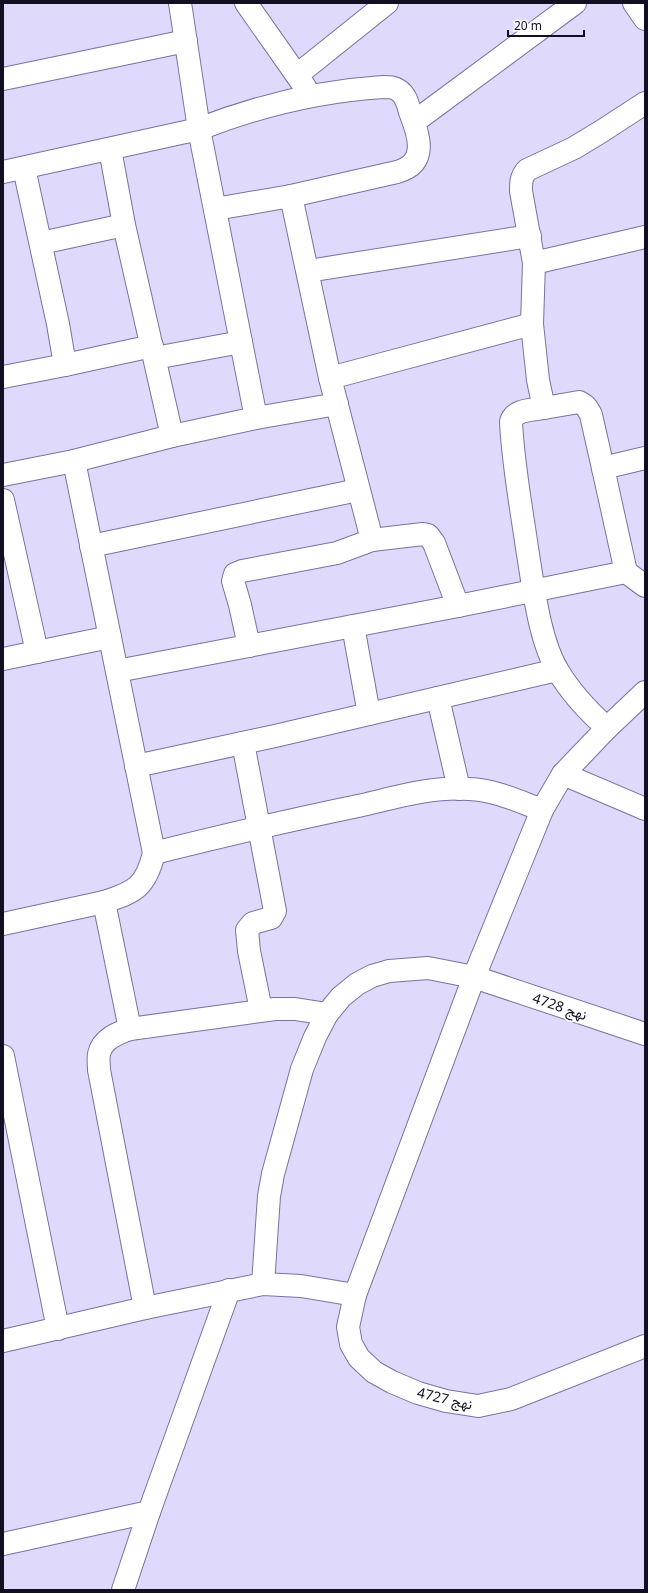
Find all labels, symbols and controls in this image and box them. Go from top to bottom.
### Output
scale bar [508,12,584,38]
text: 20 m [514,17,542,34]
street label: نهج 4728 [530,988,590,1026]
street label: نهج 4727 [415,1382,475,1416]

